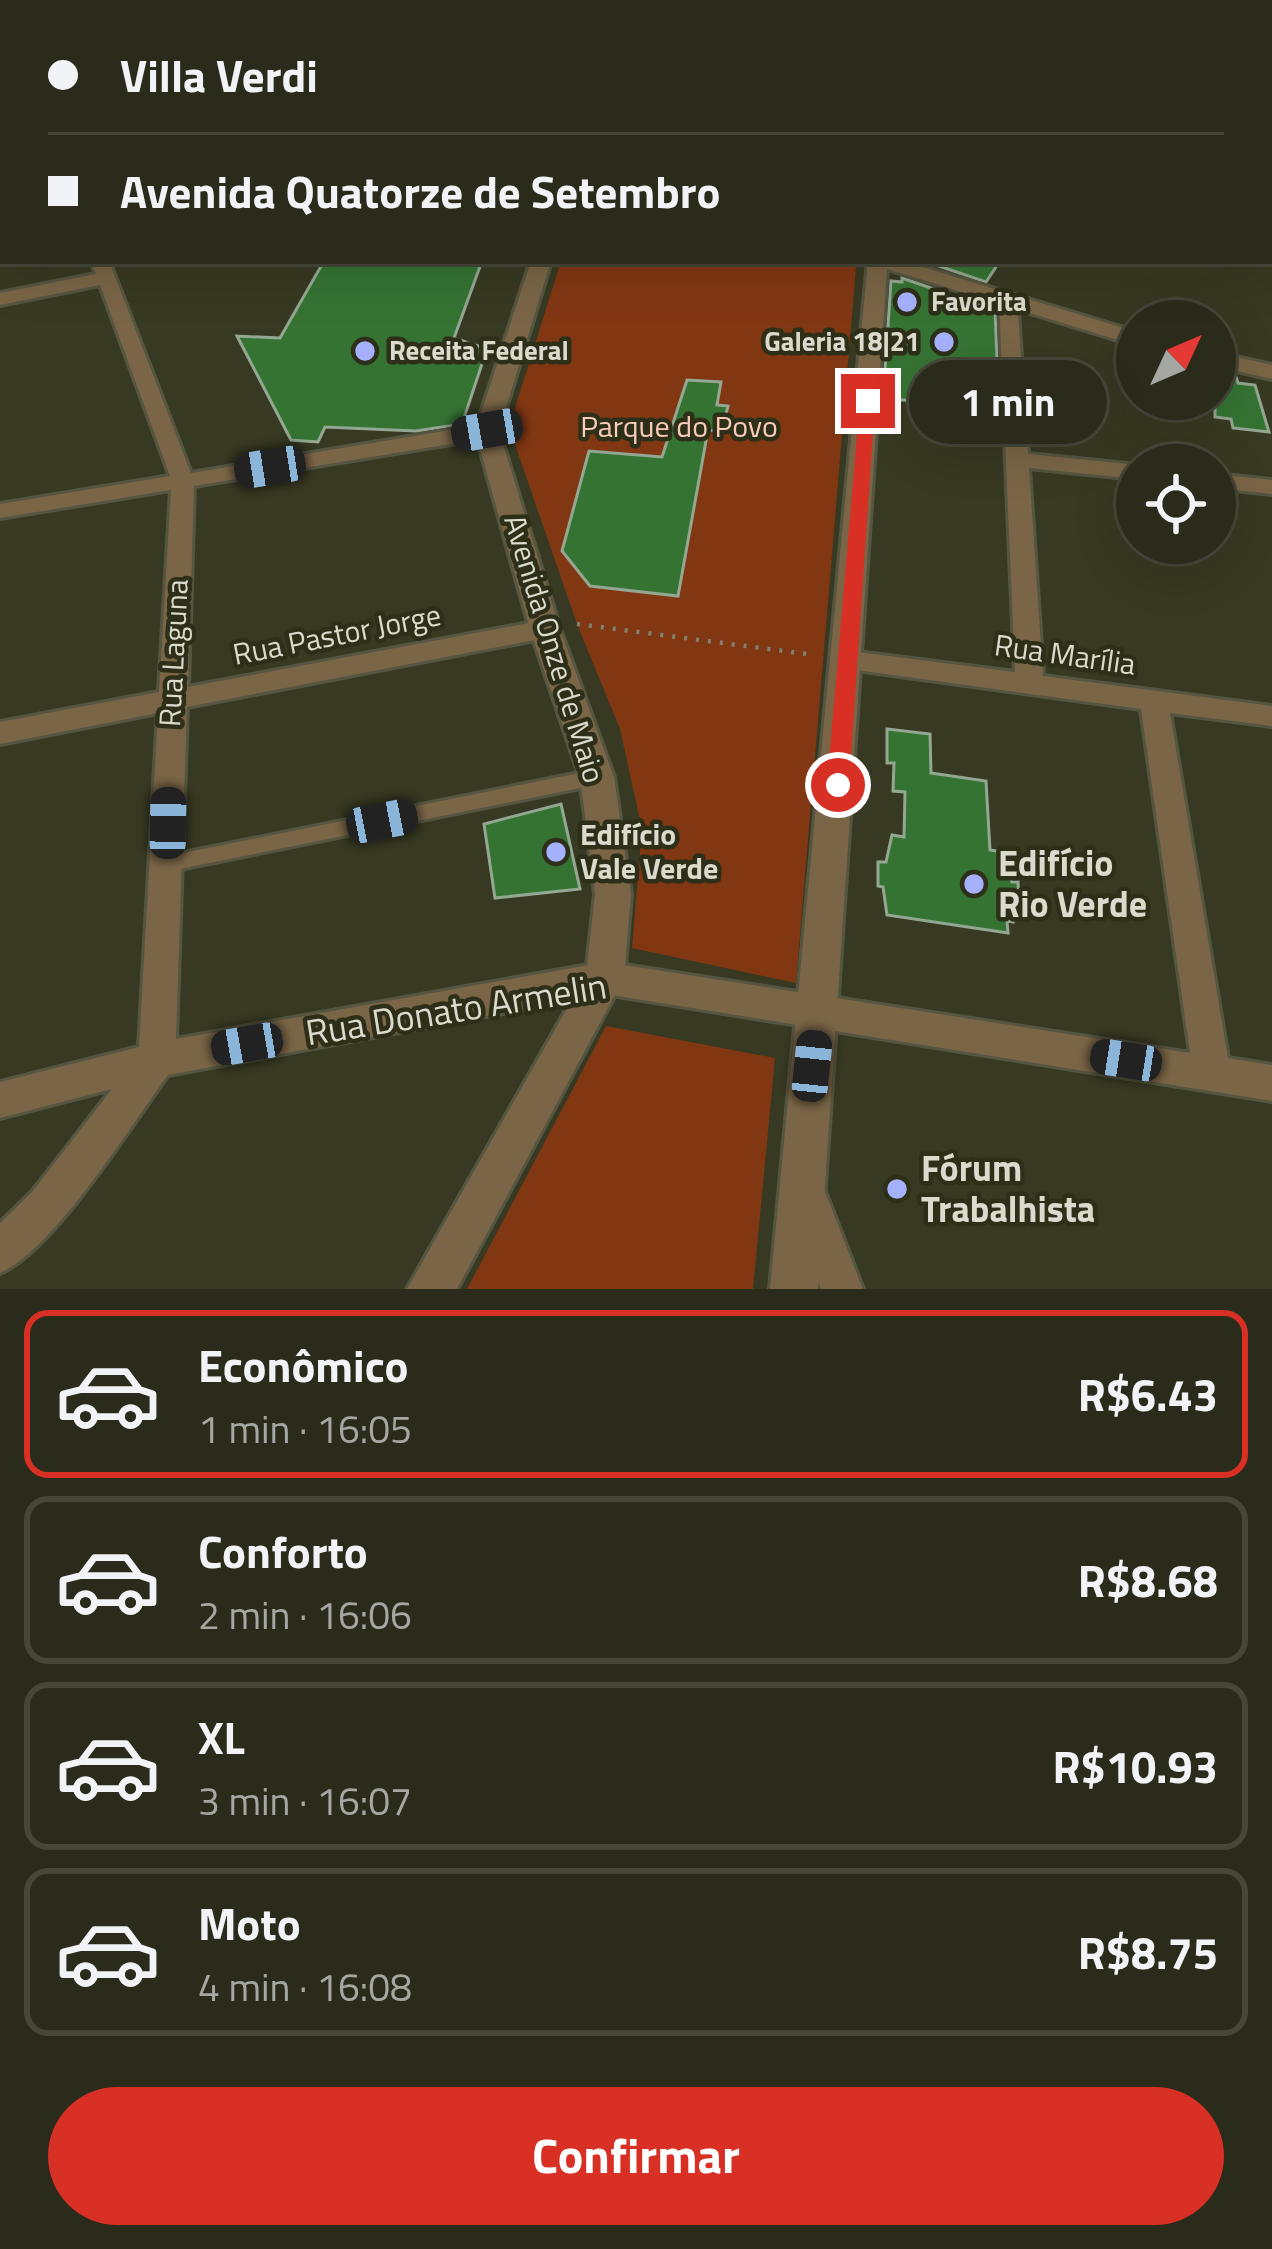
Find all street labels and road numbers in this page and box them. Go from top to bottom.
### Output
street label: Avenida Onze de Maio [492,509,618,789]
street label: Rua Laguna [146,578,200,728]
street label: Rua Pastor Jorge [229,591,445,677]
street label: Rua Marília [992,621,1139,687]
street label: Rua Donato Armelin [301,958,610,1059]

